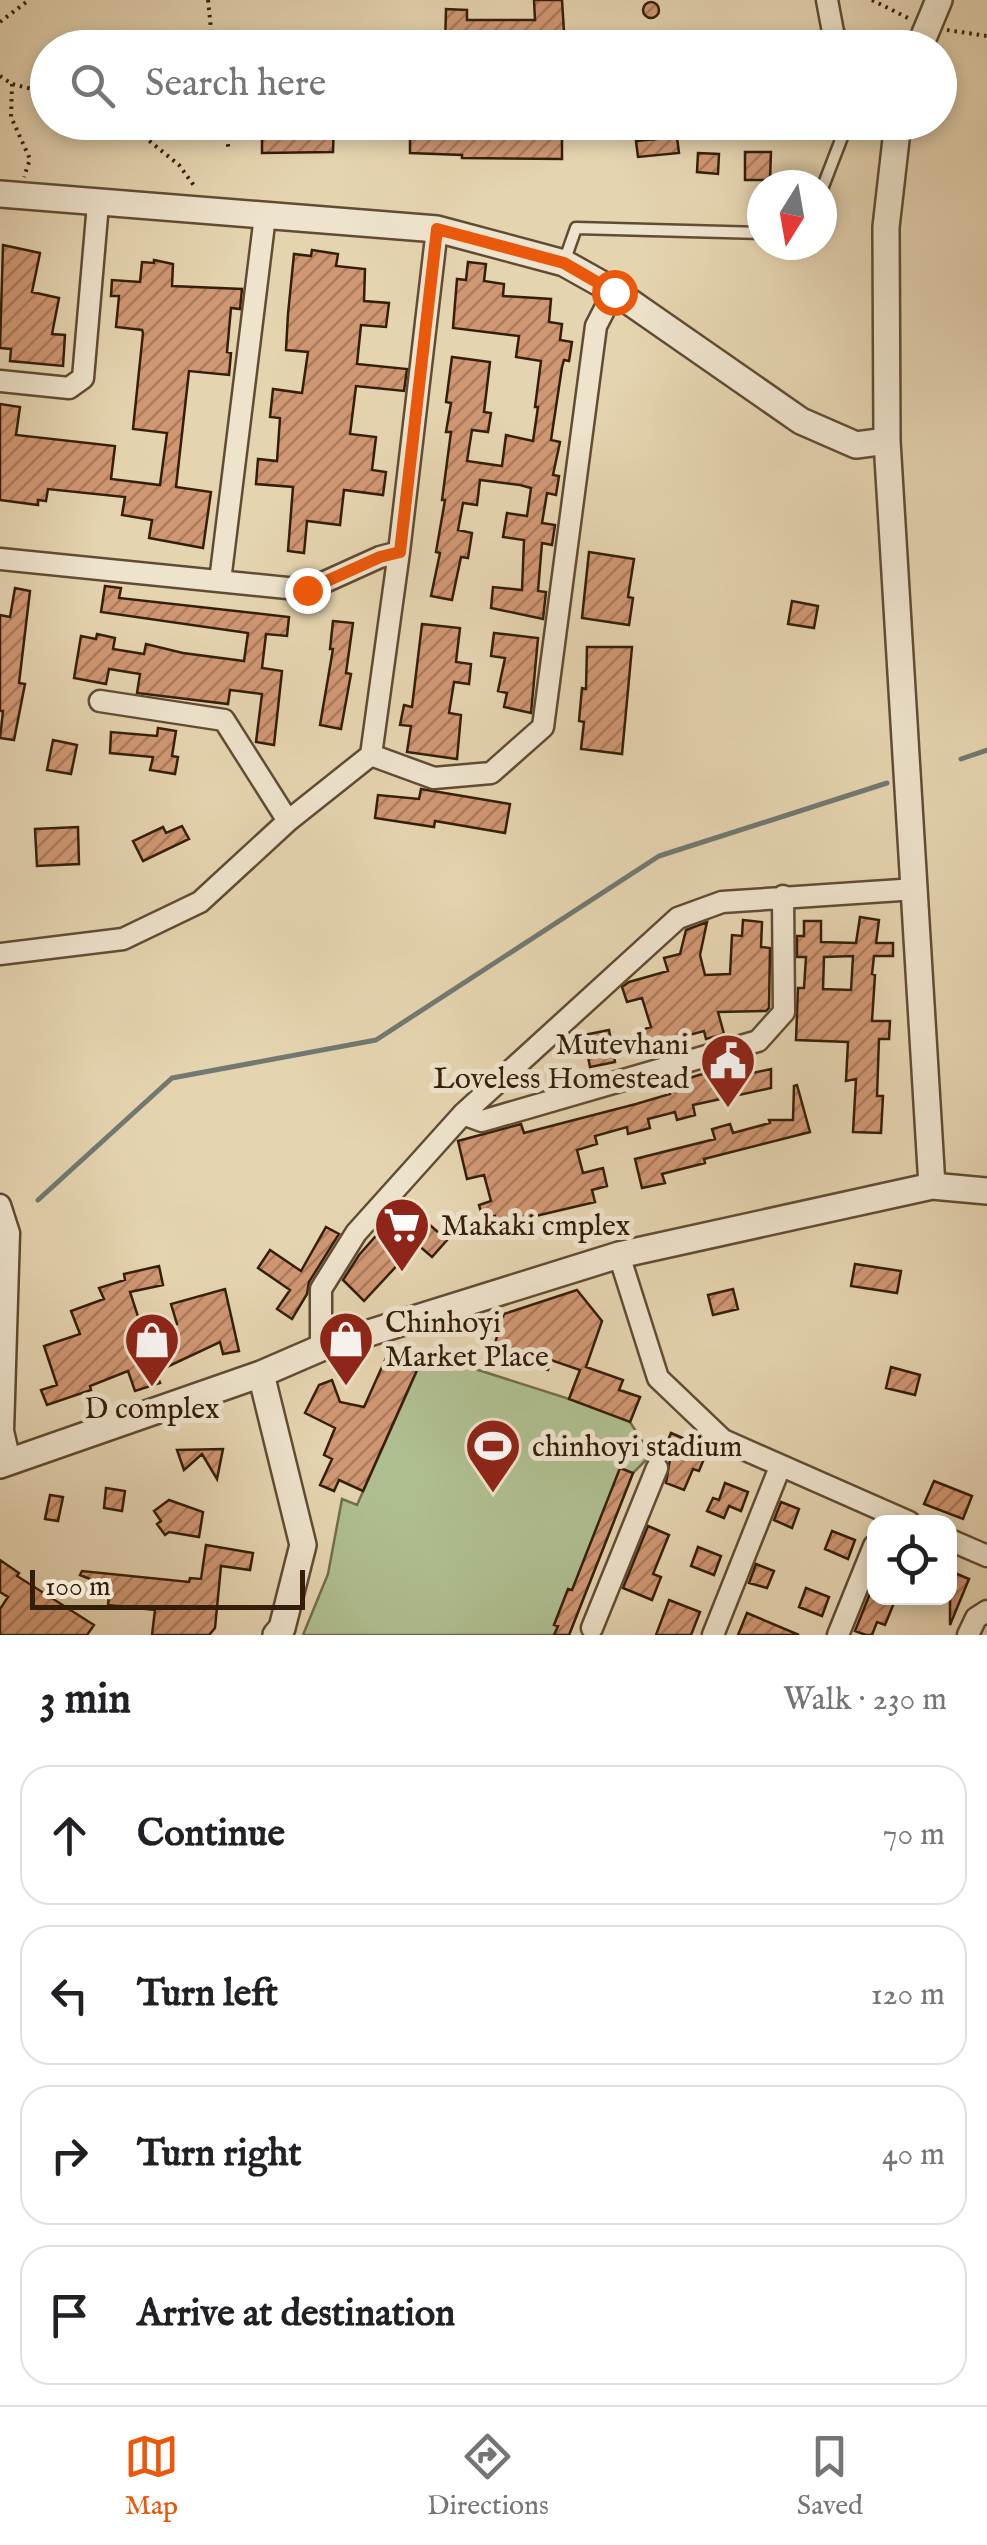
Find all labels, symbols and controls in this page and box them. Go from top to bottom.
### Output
search box [30,30,957,140]
icon: search [65,58,120,113]
text: Search here [145,61,326,109]
north arrow [747,170,837,260]
route start [592,270,638,316]
route end [285,568,331,614]
place label: Mutevhani Loveless Homestead [433,1027,690,1099]
public building icon: Mutevhani Loveless Homestead [698,1031,758,1110]
supermarket icon: Makaki cmplex [372,1195,432,1274]
place label: Makaki cmplex [441,1208,631,1246]
place label: Chinhoyi Market Place [385,1305,549,1377]
shop icon: Chinhoyi Market Place [316,1309,376,1388]
shop icon: D complex [122,1310,182,1389]
place label: D complex [84,1391,220,1429]
sports icon: chinhoyi stadium [463,1416,523,1495]
place label: chinhoyi stadium [532,1429,742,1467]
map controls [867,1515,957,1605]
button: locate [867,1515,957,1605]
scale bar [30,1565,305,1610]
text: 100 m [45,1570,111,1605]
text: 3 min [40,1674,131,1727]
text: Walk · 230 m [783,1680,947,1721]
icon: ahead [42,1808,97,1863]
text: Continue [137,1811,285,1859]
text: 70 m [883,1815,945,1856]
icon: left [42,1968,97,2023]
text: Turn left [137,1971,278,2019]
text: 120 m [871,1975,945,2016]
icon: right [42,2128,97,2183]
text: Turn right [137,2131,301,2179]
text: 40 m [882,2135,945,2176]
icon: arrive [42,2288,97,2343]
text: Arrive at destination [137,2291,455,2339]
tab: Map [124,2429,179,2524]
tab: Directions [427,2429,549,2524]
tab: Saved [797,2429,863,2524]

